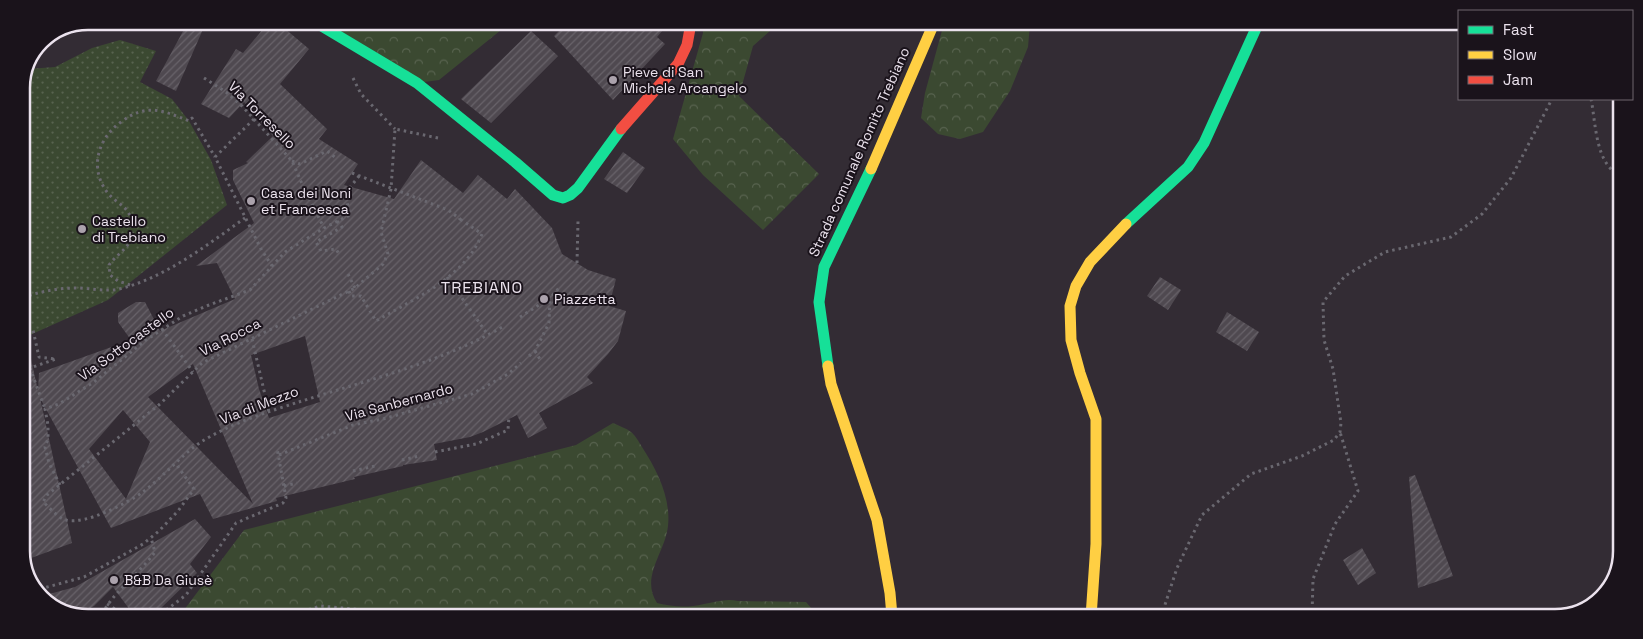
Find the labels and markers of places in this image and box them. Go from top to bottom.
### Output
place label: Pieve di San Michele Arcangelo [623,63,747,97]
marker: Pieve di San Michele Arcangelo [607,74,619,86]
place label: Casa dei Noni et Francesca [261,184,351,218]
marker: Casa dei Noni et Francesca [245,195,257,207]
place label: Castello di Trebiano [92,212,166,246]
marker: Castello di Trebiano [76,223,88,235]
place label: Piazzetta [554,290,616,308]
marker: Piazzetta [538,293,550,305]
place label: B&B Da Giusè [124,571,212,589]
marker: B&B Da Giusè [108,574,120,586]

